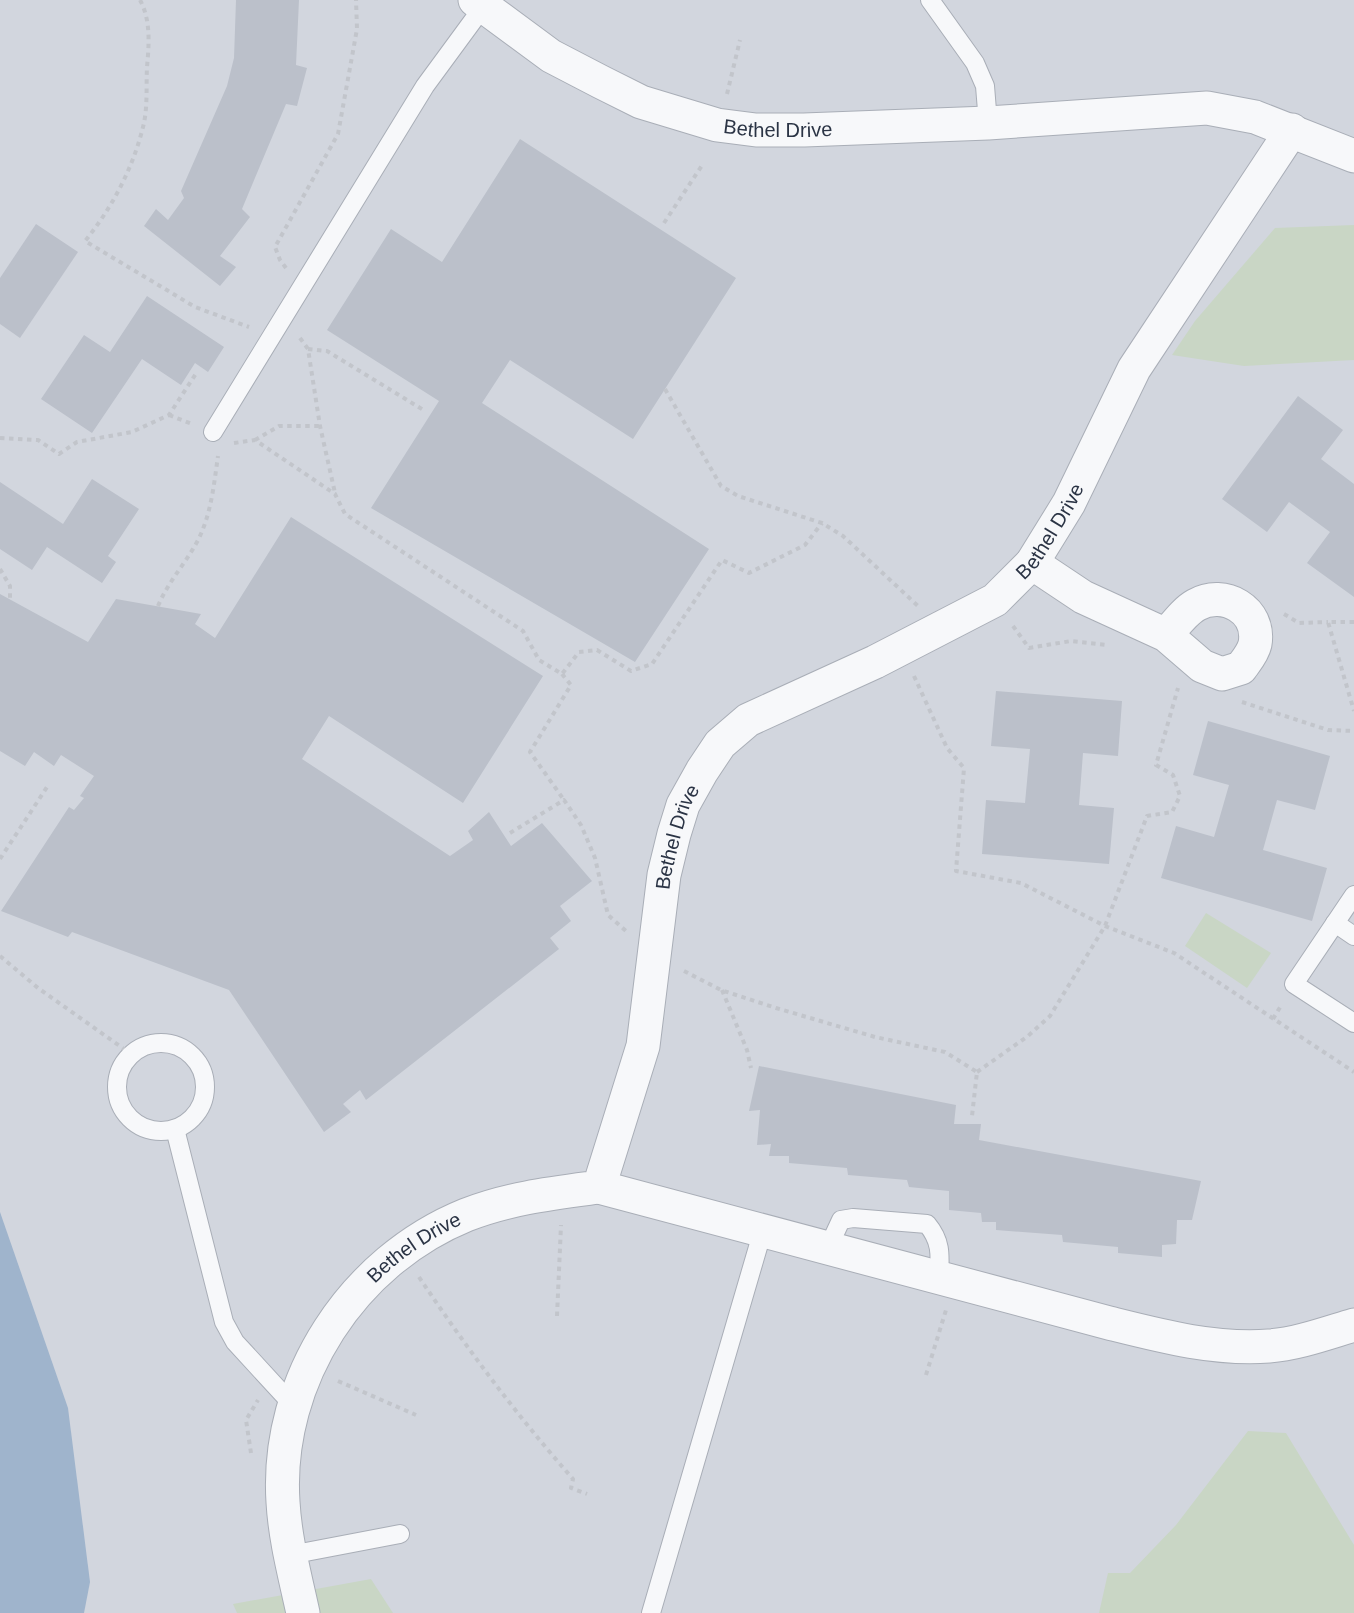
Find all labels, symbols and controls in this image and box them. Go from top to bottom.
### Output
street label: Bethel Drive [722,115,833,141]
street label: Bethel Drive [1011,480,1088,584]
street label: Bethel Drive [651,780,703,891]
street label: Bethel Drive [362,1208,464,1287]

